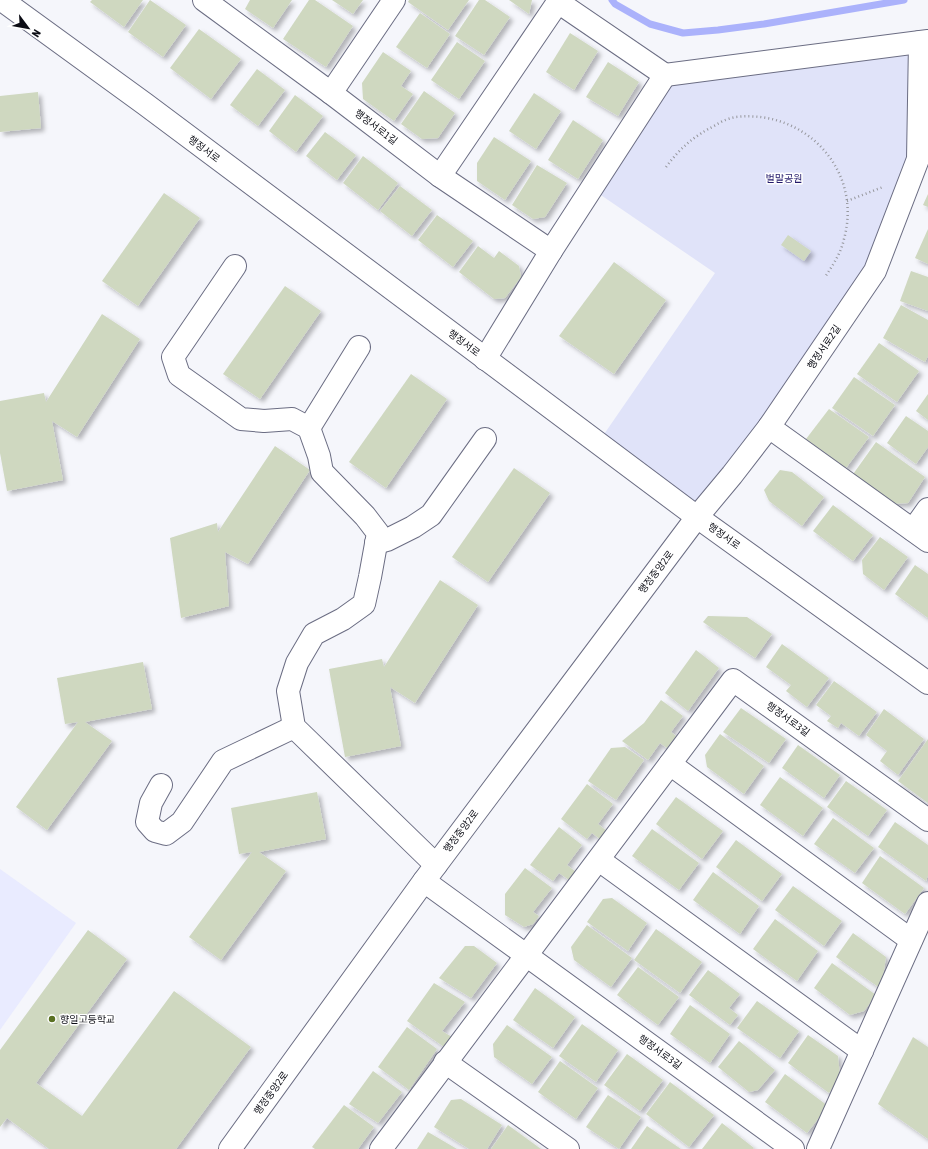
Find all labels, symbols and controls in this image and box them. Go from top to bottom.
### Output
north arrow [8,8,48,48]
text: N [30,27,43,39]
street label: 행정서로1길 [352,107,400,147]
street label: 행정서로 [186,134,222,164]
park label: 벌말공원 [766,173,802,184]
street label: 행정서로2길 [805,323,843,371]
street label: 행정서로 [446,328,482,358]
street label: 행정서로 [706,521,742,551]
street label: 행정중앙2로 [636,548,676,596]
street label: 행정서로3길 [764,700,812,738]
street label: 행정중앙2로 [441,807,481,855]
marker: 향일고등학교 [47,1014,57,1024]
place label: 향일고등학교 [60,1014,115,1025]
street label: 행정서로3길 [636,1033,684,1071]
street label: 행정중앙2로 [252,1069,290,1117]

